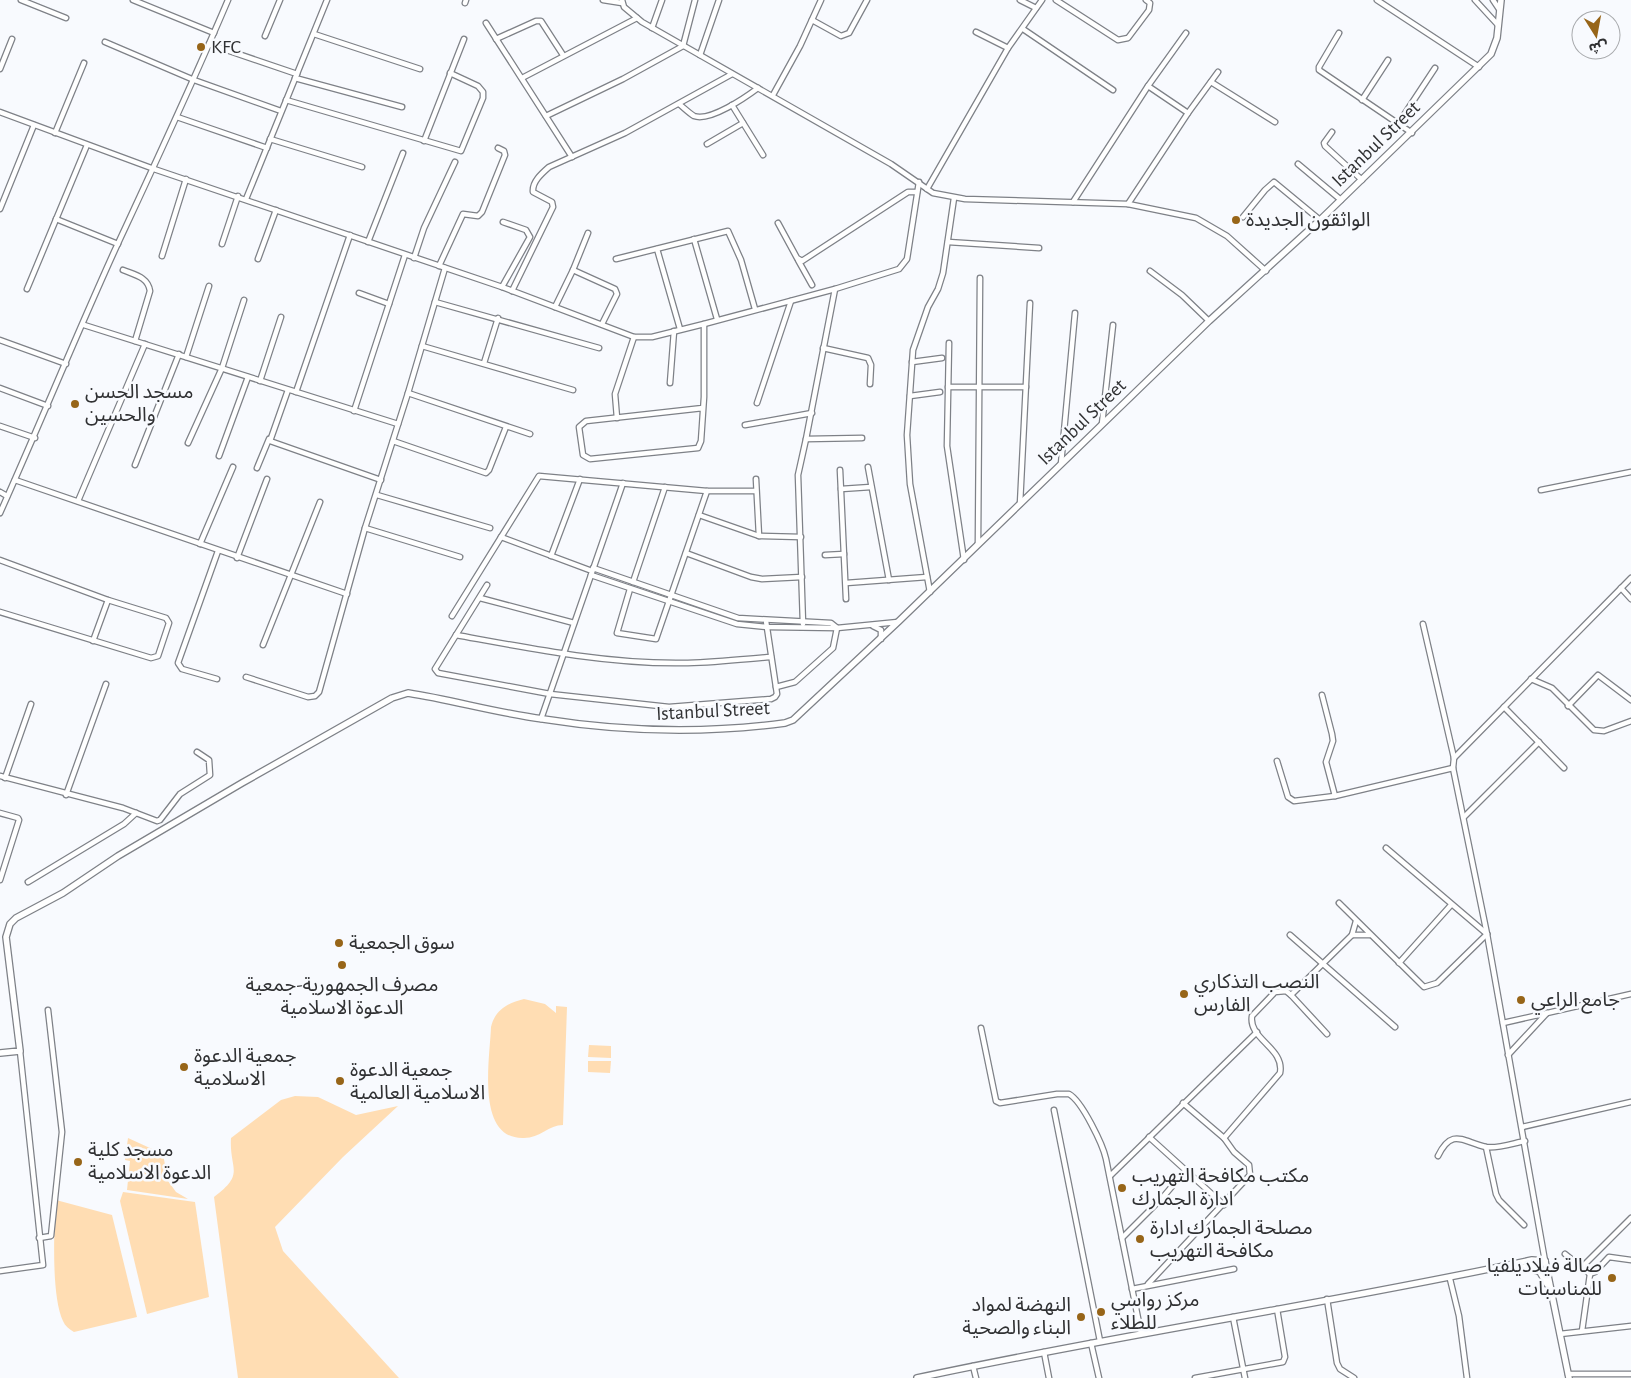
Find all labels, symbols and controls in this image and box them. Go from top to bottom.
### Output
north arrow [1571,10,1621,60]
place label: KFC [211,37,241,57]
text: ش [1588,38,1609,56]
marker: KFC [195,41,207,53]
street label: Istanbul Street [1328,97,1424,191]
place label: الواثقون الجديدة [1246,210,1371,231]
marker: الواثقون الجديدة [1230,214,1242,226]
street label: Istanbul Street [1034,375,1130,469]
place label: مسجد الحسن والحسين [85,382,193,426]
marker: مسجد الحسن والحسين [69,398,81,410]
street label: Istanbul Street [656,698,771,724]
place label: سوق الجمعية [349,933,455,954]
marker: سوق الجمعية [333,937,345,949]
marker: مصرف الجمهورية-جمعية الدعوة الاسلامية [336,959,348,971]
place label: النصب التذكاري الفارس [1194,972,1320,1016]
place label: مصرف الجمهورية-جمعية الدعوة الاسلامية [245,975,439,1019]
marker: النصب التذكاري الفارس [1178,988,1190,1000]
place label: جامع الراعي [1531,990,1620,1015]
marker: جامع الراعي [1515,994,1527,1006]
place label: جمعية الدعوة الاسلامية [194,1046,296,1089]
place label: جمعية الدعوة الاسلامية العالمية [350,1060,485,1103]
marker: جمعية الدعوة الاسلامية [178,1061,190,1073]
marker: جمعية الدعوة الاسلامية العالمية [334,1075,346,1087]
place label: مسجد كلية الدعوة الاسلامية [88,1140,211,1184]
marker: مسجد كلية الدعوة الاسلامية [72,1156,84,1168]
place label: مكتب مكافحة التهريب ادارة الجمارك [1132,1166,1309,1210]
marker: مكتب مكافحة التهريب ادارة الجمارك [1116,1182,1128,1194]
place label: مصلحة الجمارك ادارة مكافحة التهريب [1150,1218,1313,1262]
marker: مصلحة الجمارك ادارة مكافحة التهريب [1134,1233,1146,1245]
place label: صالة فيلاديلفيا للمناسبات [1487,1256,1602,1299]
marker: صالة فيلاديلفيا للمناسبات [1606,1272,1618,1284]
place label: مركز رواسي للطلاء [1111,1290,1200,1333]
place label: النهضة لمواد البناء والصحية [962,1295,1071,1339]
marker: مركز رواسي للطلاء [1095,1306,1107,1318]
marker: النهضة لمواد البناء والصحية [1075,1311,1087,1323]

